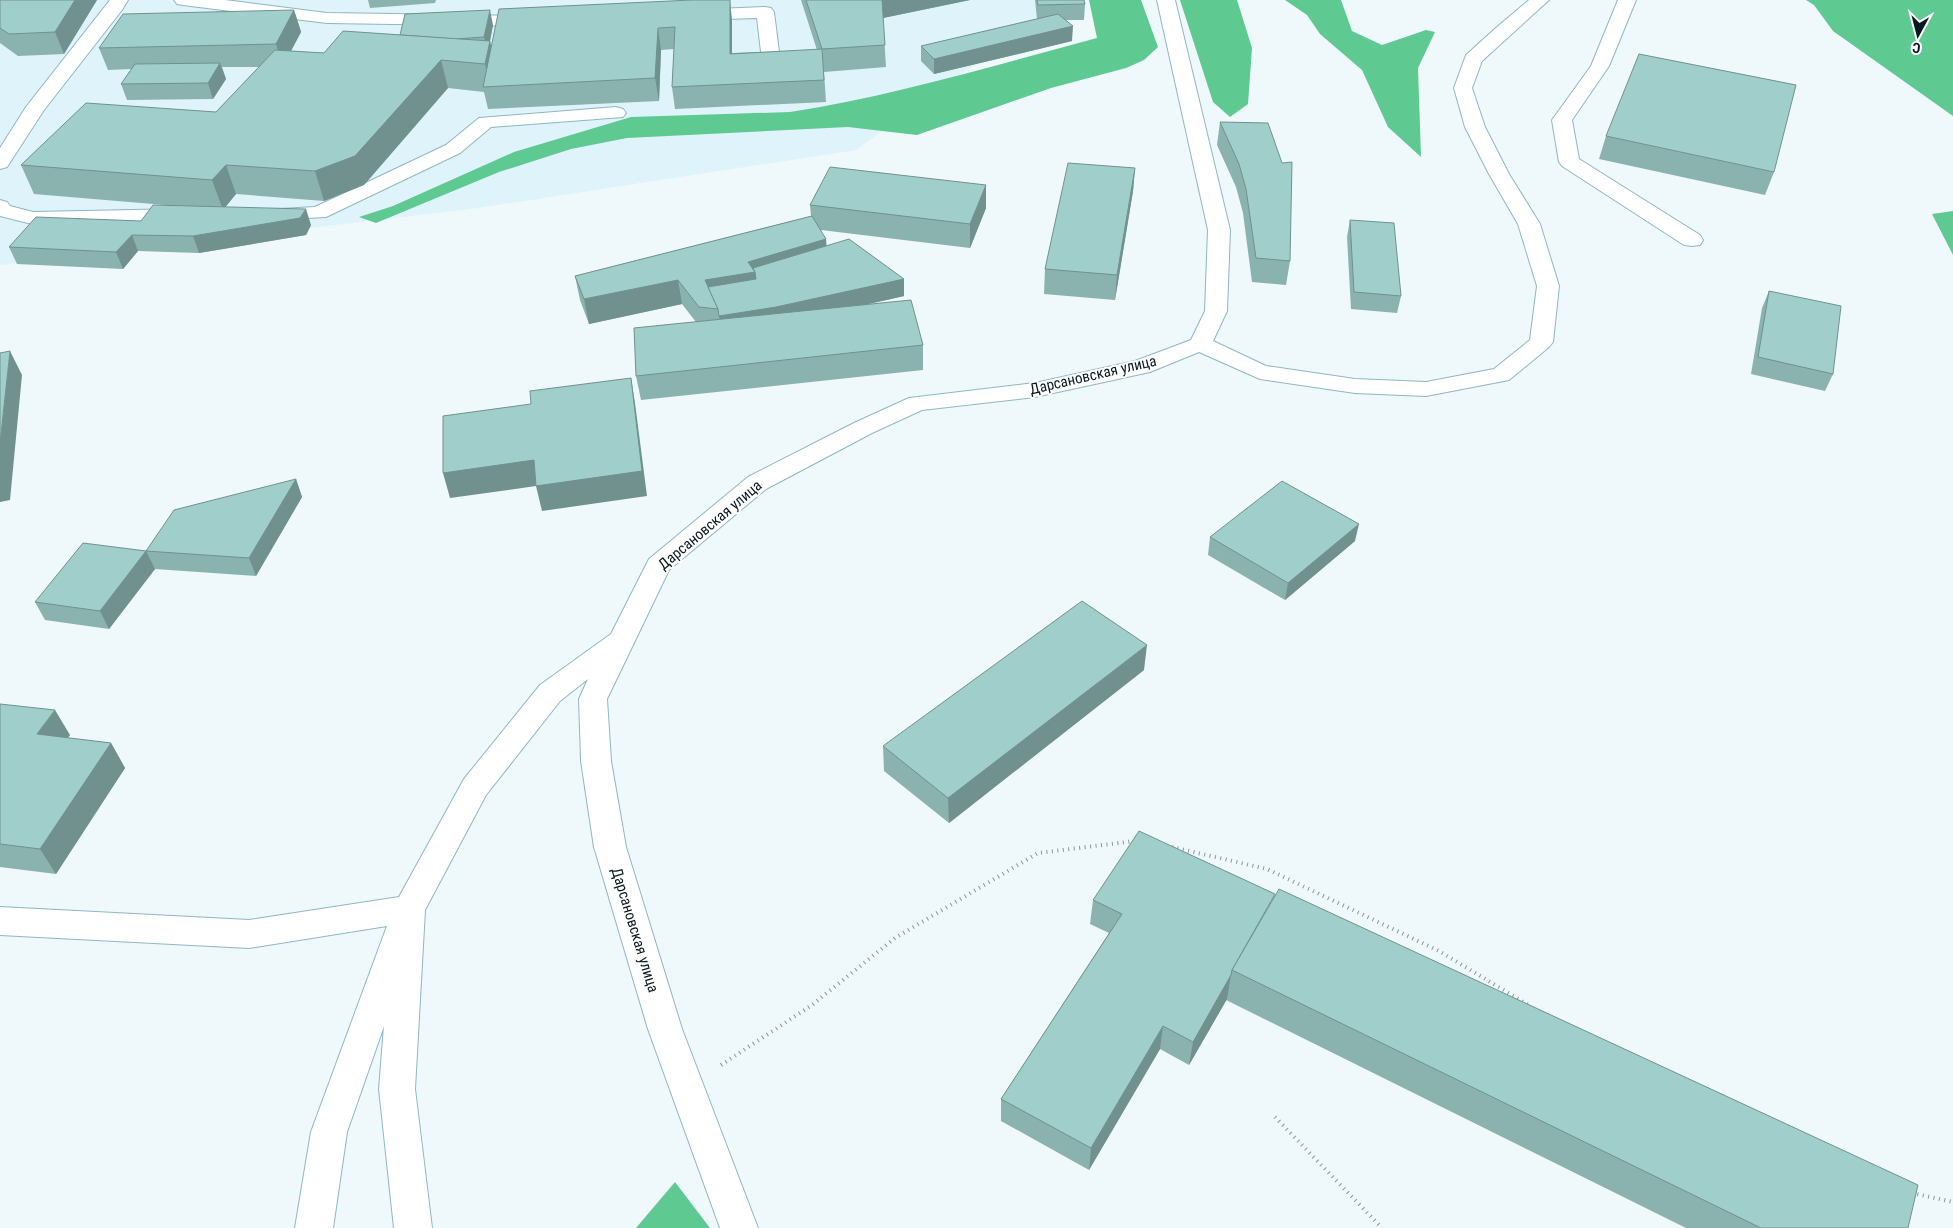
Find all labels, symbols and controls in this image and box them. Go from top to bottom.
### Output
north arrow [1893,10,1943,60]
text: С [1911,39,1921,56]
street label: Дарсановская улица [1028,352,1158,398]
street label: Дарсановская улица [655,476,765,574]
street label: Дарсановская улица [607,865,663,995]

